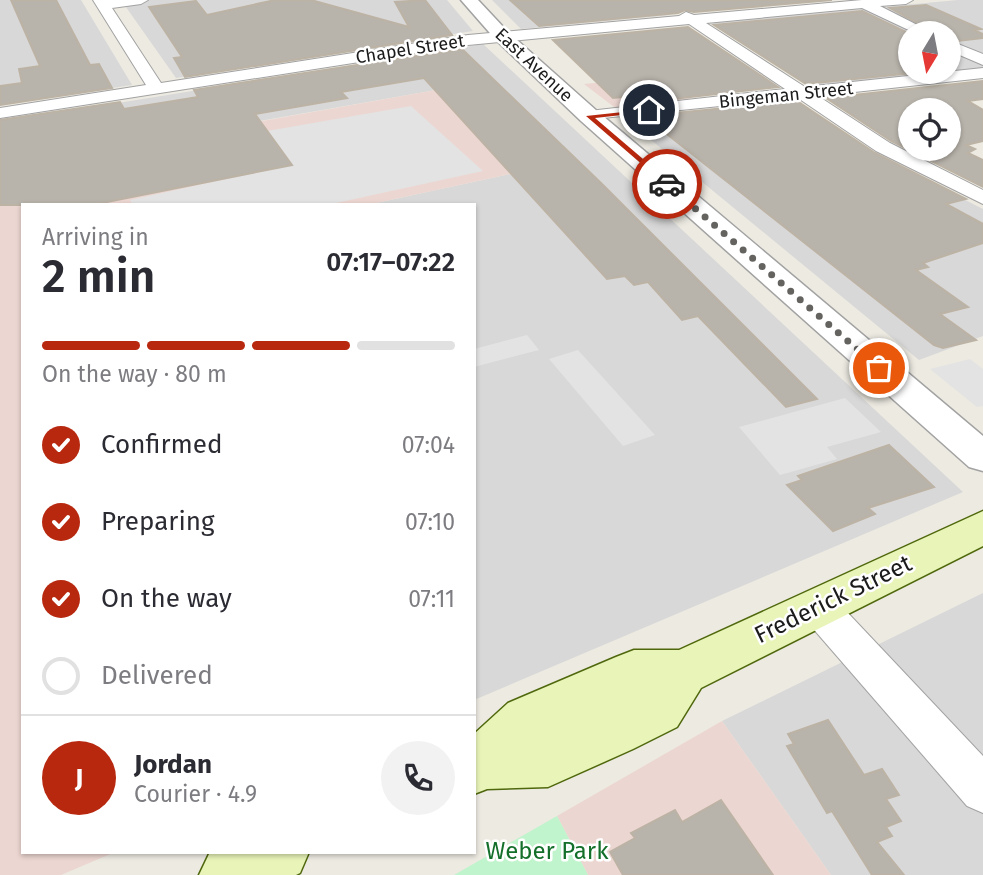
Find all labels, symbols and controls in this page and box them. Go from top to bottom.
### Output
north arrow [898,21,961,84]
map controls [898,21,961,161]
street label: East Avenue [490,23,578,107]
street label: Chapel Street [354,29,466,68]
street label: Bingeman Street [718,77,855,113]
pin [619,80,679,140]
icon: home [630,91,668,129]
button: locate [898,98,961,161]
courier [632,149,702,219]
icon: car [648,165,686,203]
text: Arriving in [42,223,149,251]
text: 07:17–07:22 [326,247,455,278]
text: 2 min [42,249,155,304]
pin [849,338,909,398]
icon: bag [860,349,898,387]
text: On the way · 80 m [42,360,227,388]
icon: check [42,426,80,464]
text: Confirmed [101,429,222,460]
text: 07:04 [402,431,455,459]
icon: check [42,503,80,541]
text: Preparing [101,506,214,537]
text: 07:10 [405,508,455,536]
street label: Frederick Street [750,549,916,649]
icon: check [42,580,80,618]
text: On the way [101,583,232,614]
text: 07:11 [408,585,455,613]
text: Delivered [101,660,213,691]
button: phone [381,741,455,815]
text: Jordan [134,749,212,780]
text: J [75,763,83,794]
text: Courier · 4.9 [134,780,257,808]
park label: Weber Park [486,837,609,865]

